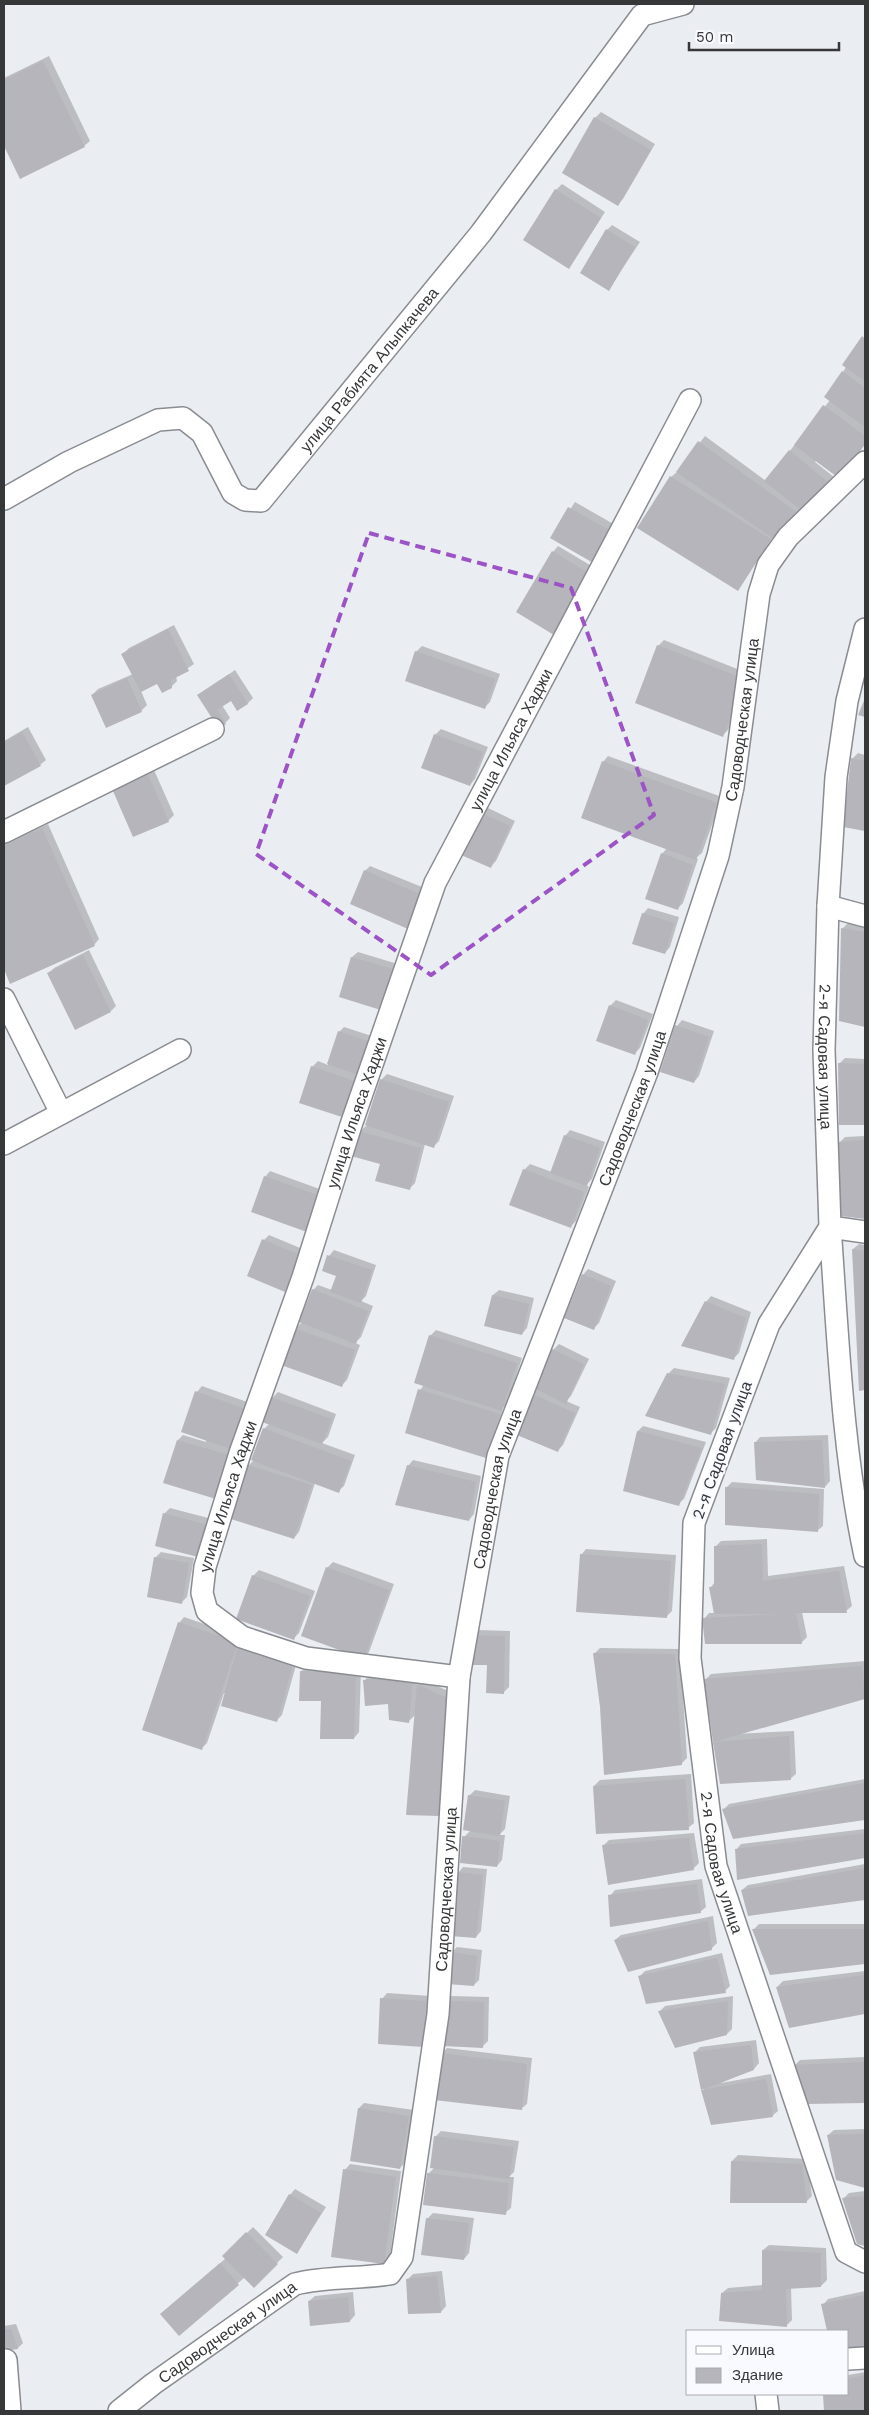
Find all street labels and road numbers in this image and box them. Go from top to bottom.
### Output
street label: улица Рабията Алыпкачева [296,283,442,456]
street label: Садоводческая улица [721,637,762,803]
street label: улица Ильяса Хаджи [465,665,556,814]
street label: 2-я Садовая улица [814,984,836,1130]
street label: Садоводческая улица [594,1028,670,1189]
street label: улица Ильяса Хаджи [322,1034,390,1191]
street label: 2-я Садовая улица [688,1378,756,1522]
street label: Садоводческая улица [469,1406,525,1571]
street label: улица Ильяса Хаджи [195,1418,260,1573]
street label: 2-я Садовая улица [697,1790,748,1936]
street label: Садоводческая улица [431,1807,460,1972]
street label: Садоводческая улица [154,2277,300,2387]

